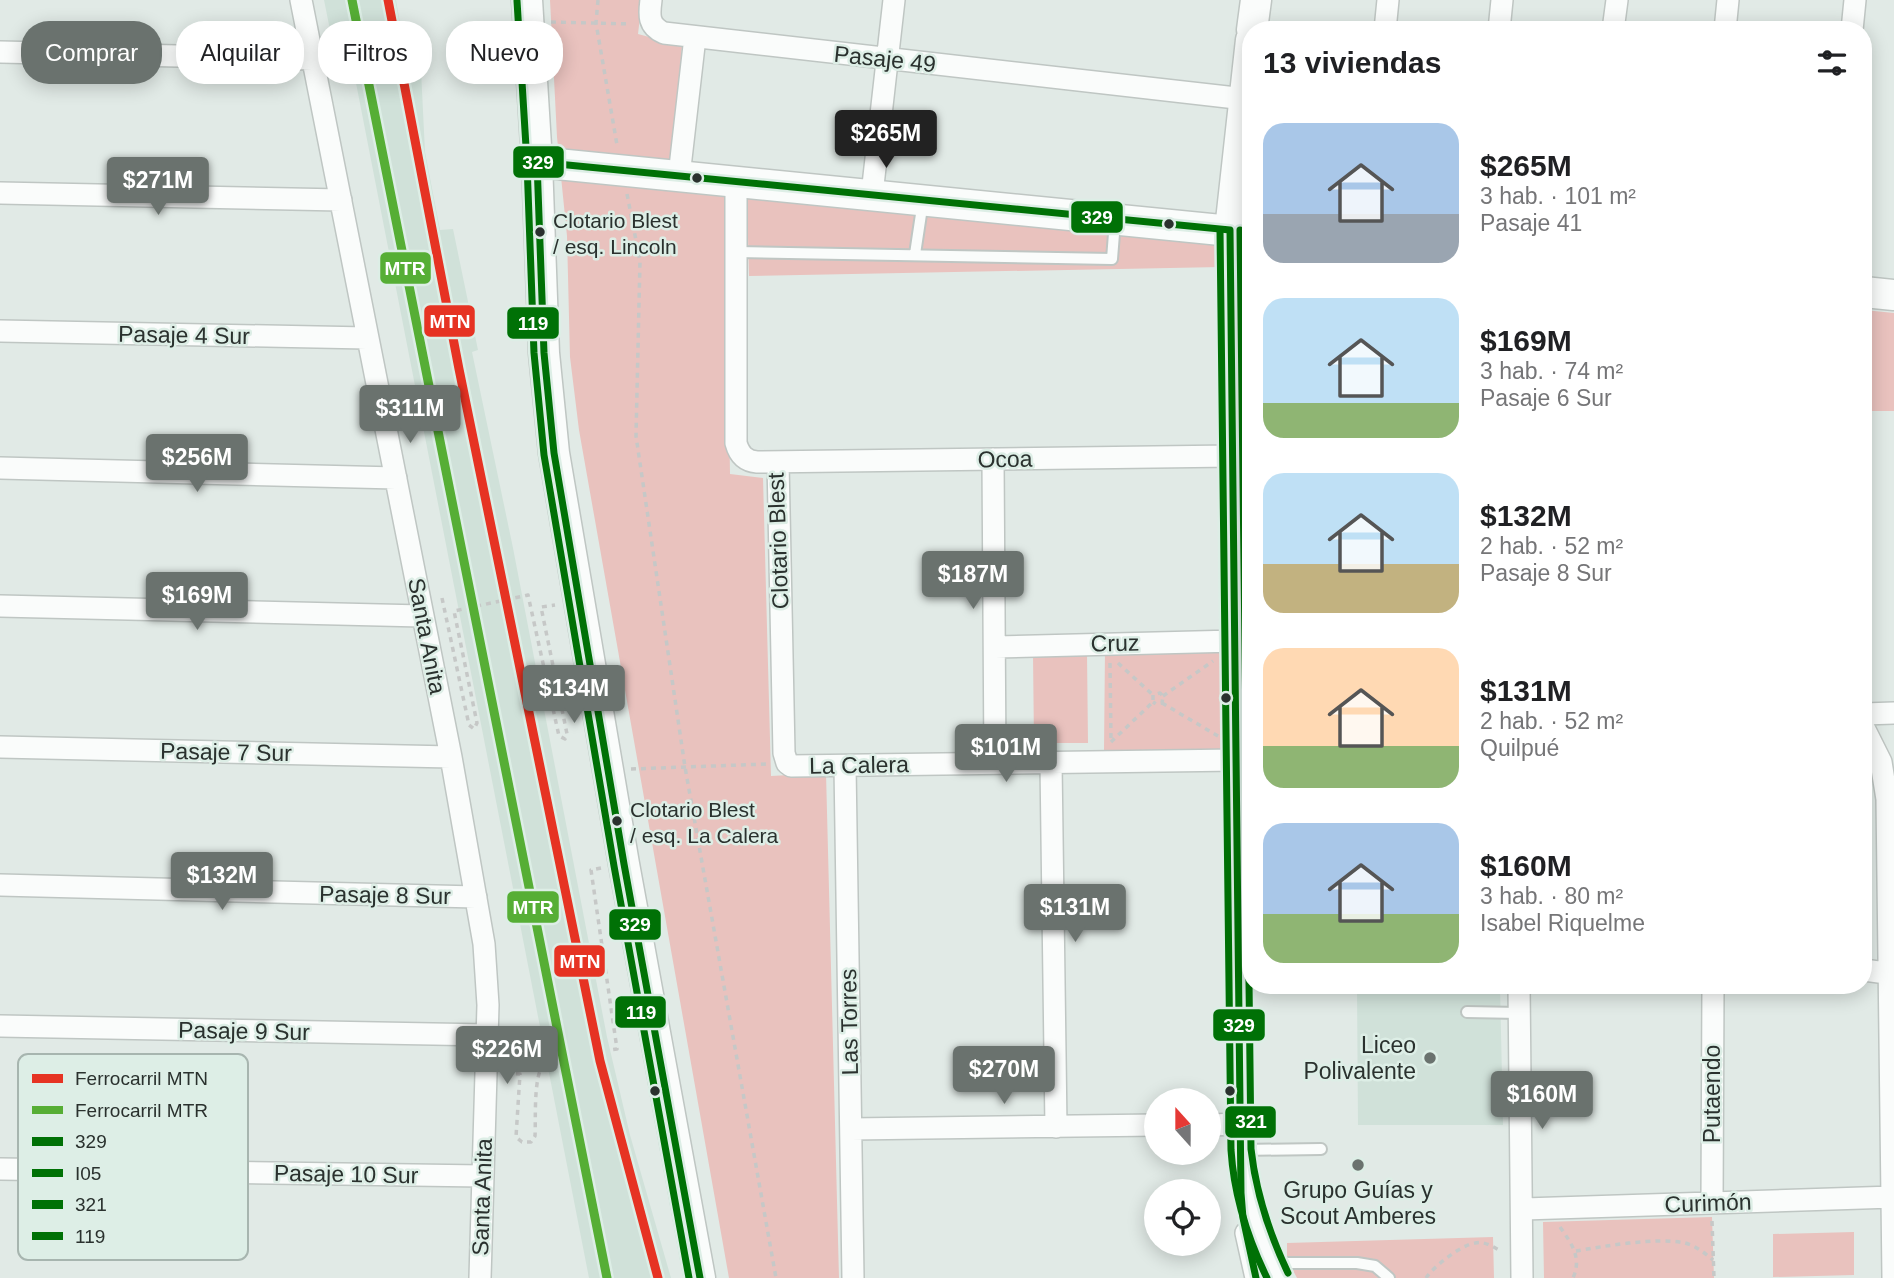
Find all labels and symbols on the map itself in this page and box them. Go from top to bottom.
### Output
street label: Pasaje 49 [833,41,937,77]
pin: $265M [837,110,935,170]
line badge: 329 [512,145,565,179]
text: 329 [522,152,554,173]
pin: $271M [109,158,207,217]
unlabelled marker [690,171,704,185]
line badge: 329 [1070,200,1124,234]
text: 329 [1081,207,1113,228]
place label: Clotario Blest / esq. Lincoln [553,209,678,258]
unlabelled marker [1162,217,1176,231]
marker: Clotario Blest / esq. Lincoln [533,225,547,239]
line badge: MTR [379,251,432,285]
text: MTR [384,258,426,279]
line badge: MTN [423,304,476,338]
line badge: 119 [506,306,560,340]
text: MTN [429,311,471,332]
text: 119 [518,313,548,334]
street label: Pasaje 4 Sur [118,321,250,349]
pin: $311M [361,386,459,445]
pin: $256M [148,434,246,494]
street label: Ocoa [977,446,1033,472]
street label: Clotario Blest [763,472,793,610]
pin: $187M [924,552,1022,611]
pin: $169M [148,572,246,632]
street label: Santa Anita [403,576,451,696]
street label: Cruz [1090,630,1140,656]
pin: $134M [525,666,623,725]
unlabelled marker [1219,691,1233,705]
pin: $101M [957,724,1055,784]
street label: Pasaje 7 Sur [160,738,292,766]
street label: La Calera [809,751,909,779]
place label: Clotario Blest / esq. La Calera [630,798,779,847]
marker: Clotario Blest / esq. La Calera [610,814,624,828]
pin: $132M [173,852,271,912]
street label: Pasaje 8 Sur [319,881,451,909]
pin: $131M [1026,884,1124,944]
line badge: MTR [506,890,560,924]
text: MTR [512,897,554,918]
line badge: 329 [608,908,662,941]
text: 329 [619,914,651,935]
line badge: MTN [553,944,606,978]
text: MTN [559,951,601,972]
street label: Las Torres [835,968,863,1076]
line badge: 119 [614,995,667,1029]
text: 119 [626,1002,656,1023]
line badge: 329 [1212,1008,1266,1042]
text: 329 [1223,1015,1255,1036]
street label: Pasaje 9 Sur [178,1017,310,1045]
pin: $226M [458,1026,556,1086]
place label: Liceo Polivalente [1303,1032,1416,1084]
street label: Putaendo [1699,1045,1725,1143]
pin: $270M [955,1046,1053,1106]
marker: Liceo Polivalente [1422,1050,1438,1066]
legend [18,1054,248,1260]
text: Ferrocarril MTN [75,1068,208,1089]
pin: $160M [1493,1072,1591,1131]
unlabelled marker [648,1084,662,1098]
unlabelled marker [1223,1084,1237,1098]
north arrow [1144,1088,1222,1166]
text: Ferrocarril MTR [75,1100,208,1121]
line badge: 321 [1224,1105,1277,1139]
text: 321 [1235,1111,1267,1132]
text: 329 [75,1131,107,1152]
street label: Santa Anita [467,1138,497,1256]
marker: Grupo Guías y Scout Amberes [1350,1157,1366,1173]
street label: Pasaje 10 Sur [274,1160,419,1188]
text: I05 [75,1163,101,1184]
place label: Grupo Guías y Scout Amberes [1280,1177,1436,1229]
street label: Curimón [1664,1188,1752,1218]
text: 321 [75,1194,107,1215]
text: 119 [75,1226,105,1247]

